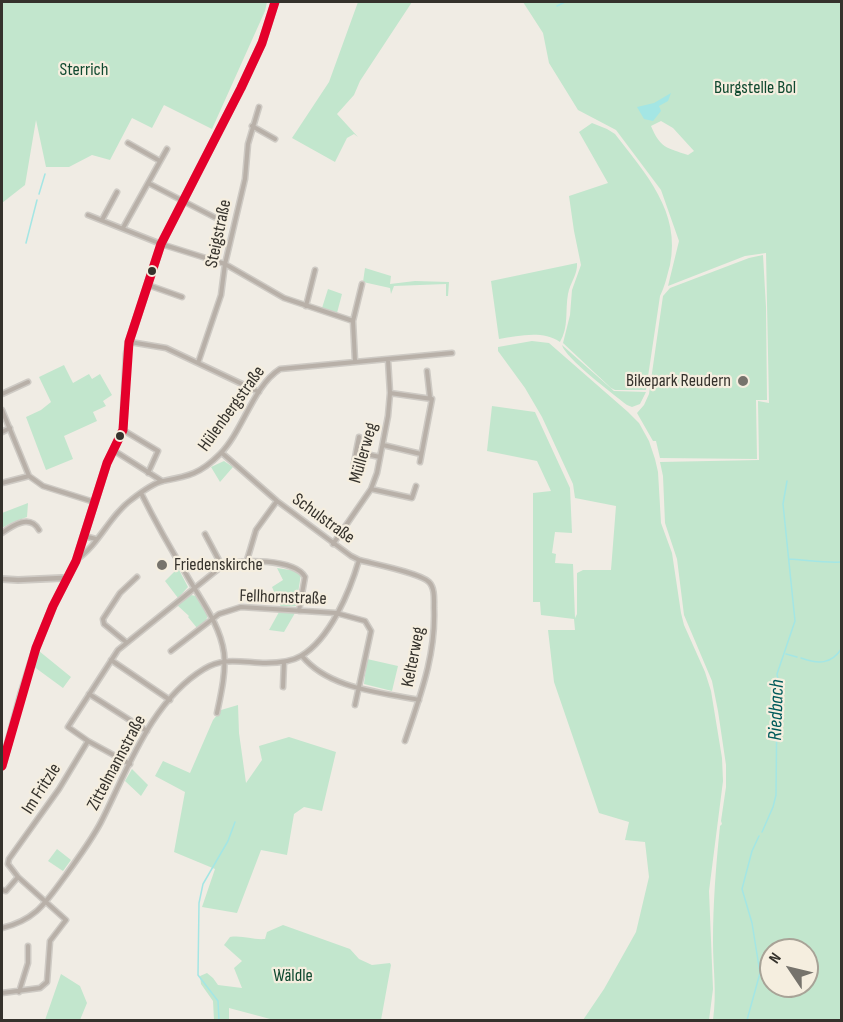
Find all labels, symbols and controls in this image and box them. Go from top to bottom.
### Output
park label: Sterrich [60,59,108,81]
park label: Burgstelle Bol [714,77,796,99]
street label: Steigstraße [201,198,237,270]
unlabelled marker [146,265,158,277]
street label: Hülenbergstraße [194,362,270,456]
place label: Bikepark Reudern [626,370,731,392]
marker: Bikepark Reudern [736,374,750,388]
street label: Müllerweg [345,420,383,486]
unlabelled marker [114,430,126,442]
street label: Schulstraße [288,489,358,549]
place label: Friedenskirche [174,554,263,576]
marker: Friedenskirche [155,558,169,572]
street label: Fellhornstraße [239,586,327,610]
street label: Kelterweg [398,625,430,689]
water label: Riedbach [764,679,790,741]
street label: Zittelmannstraße [83,712,151,814]
street label: Im Fritzle [18,760,66,818]
north arrow [759,938,819,998]
text: N [765,950,786,967]
park label: Wäldle [273,965,313,987]

